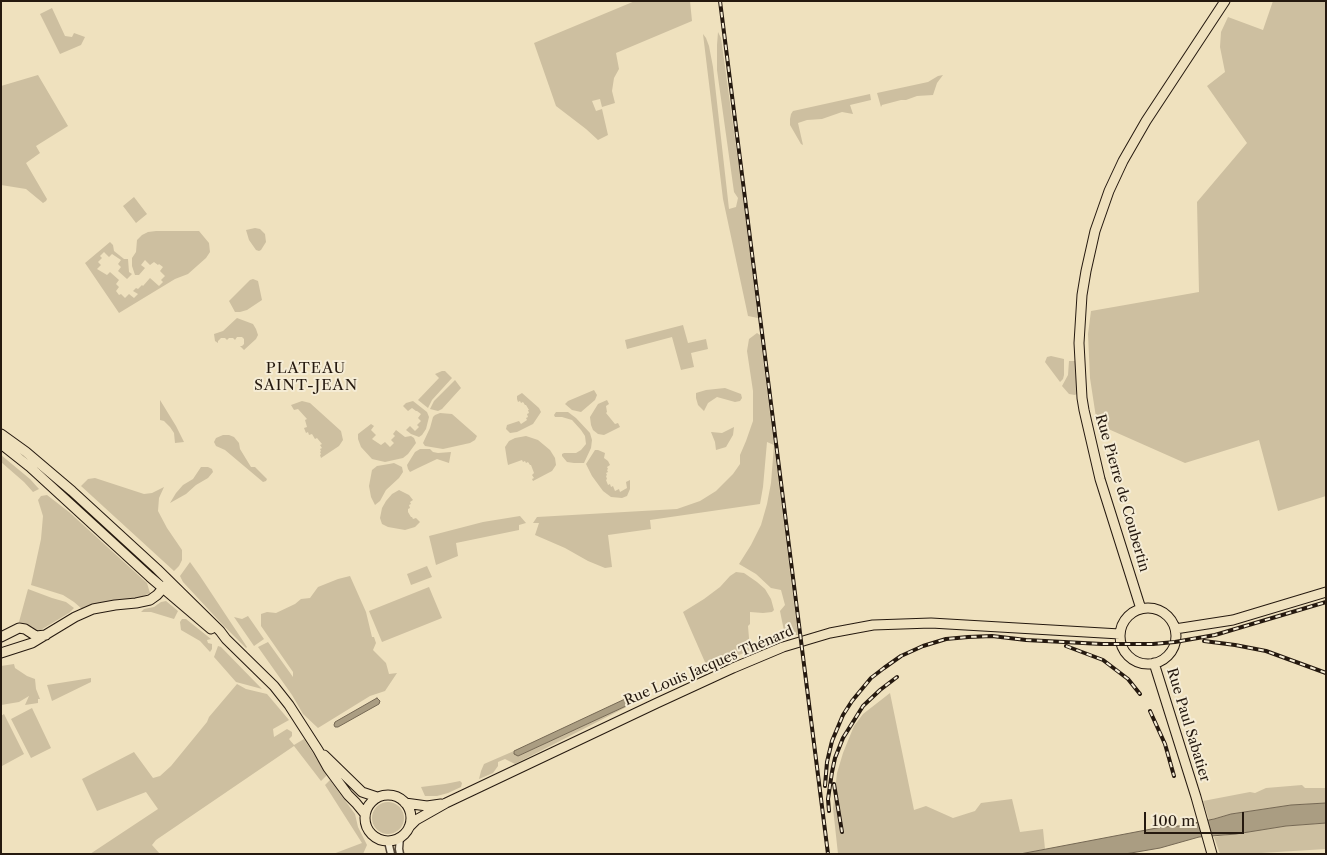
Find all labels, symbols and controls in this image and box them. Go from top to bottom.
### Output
district label: PLATEAU SAINT-JEAN [253,360,359,395]
street label: Rue Pierre de Coubertin [1091,412,1153,574]
street label: Rue Louis Jacques Thénard [622,623,796,709]
street label: Rue Paul Sabatier [1163,666,1213,784]
scale bar [1147,802,1247,834]
text: 100 m [1152,811,1195,830]

